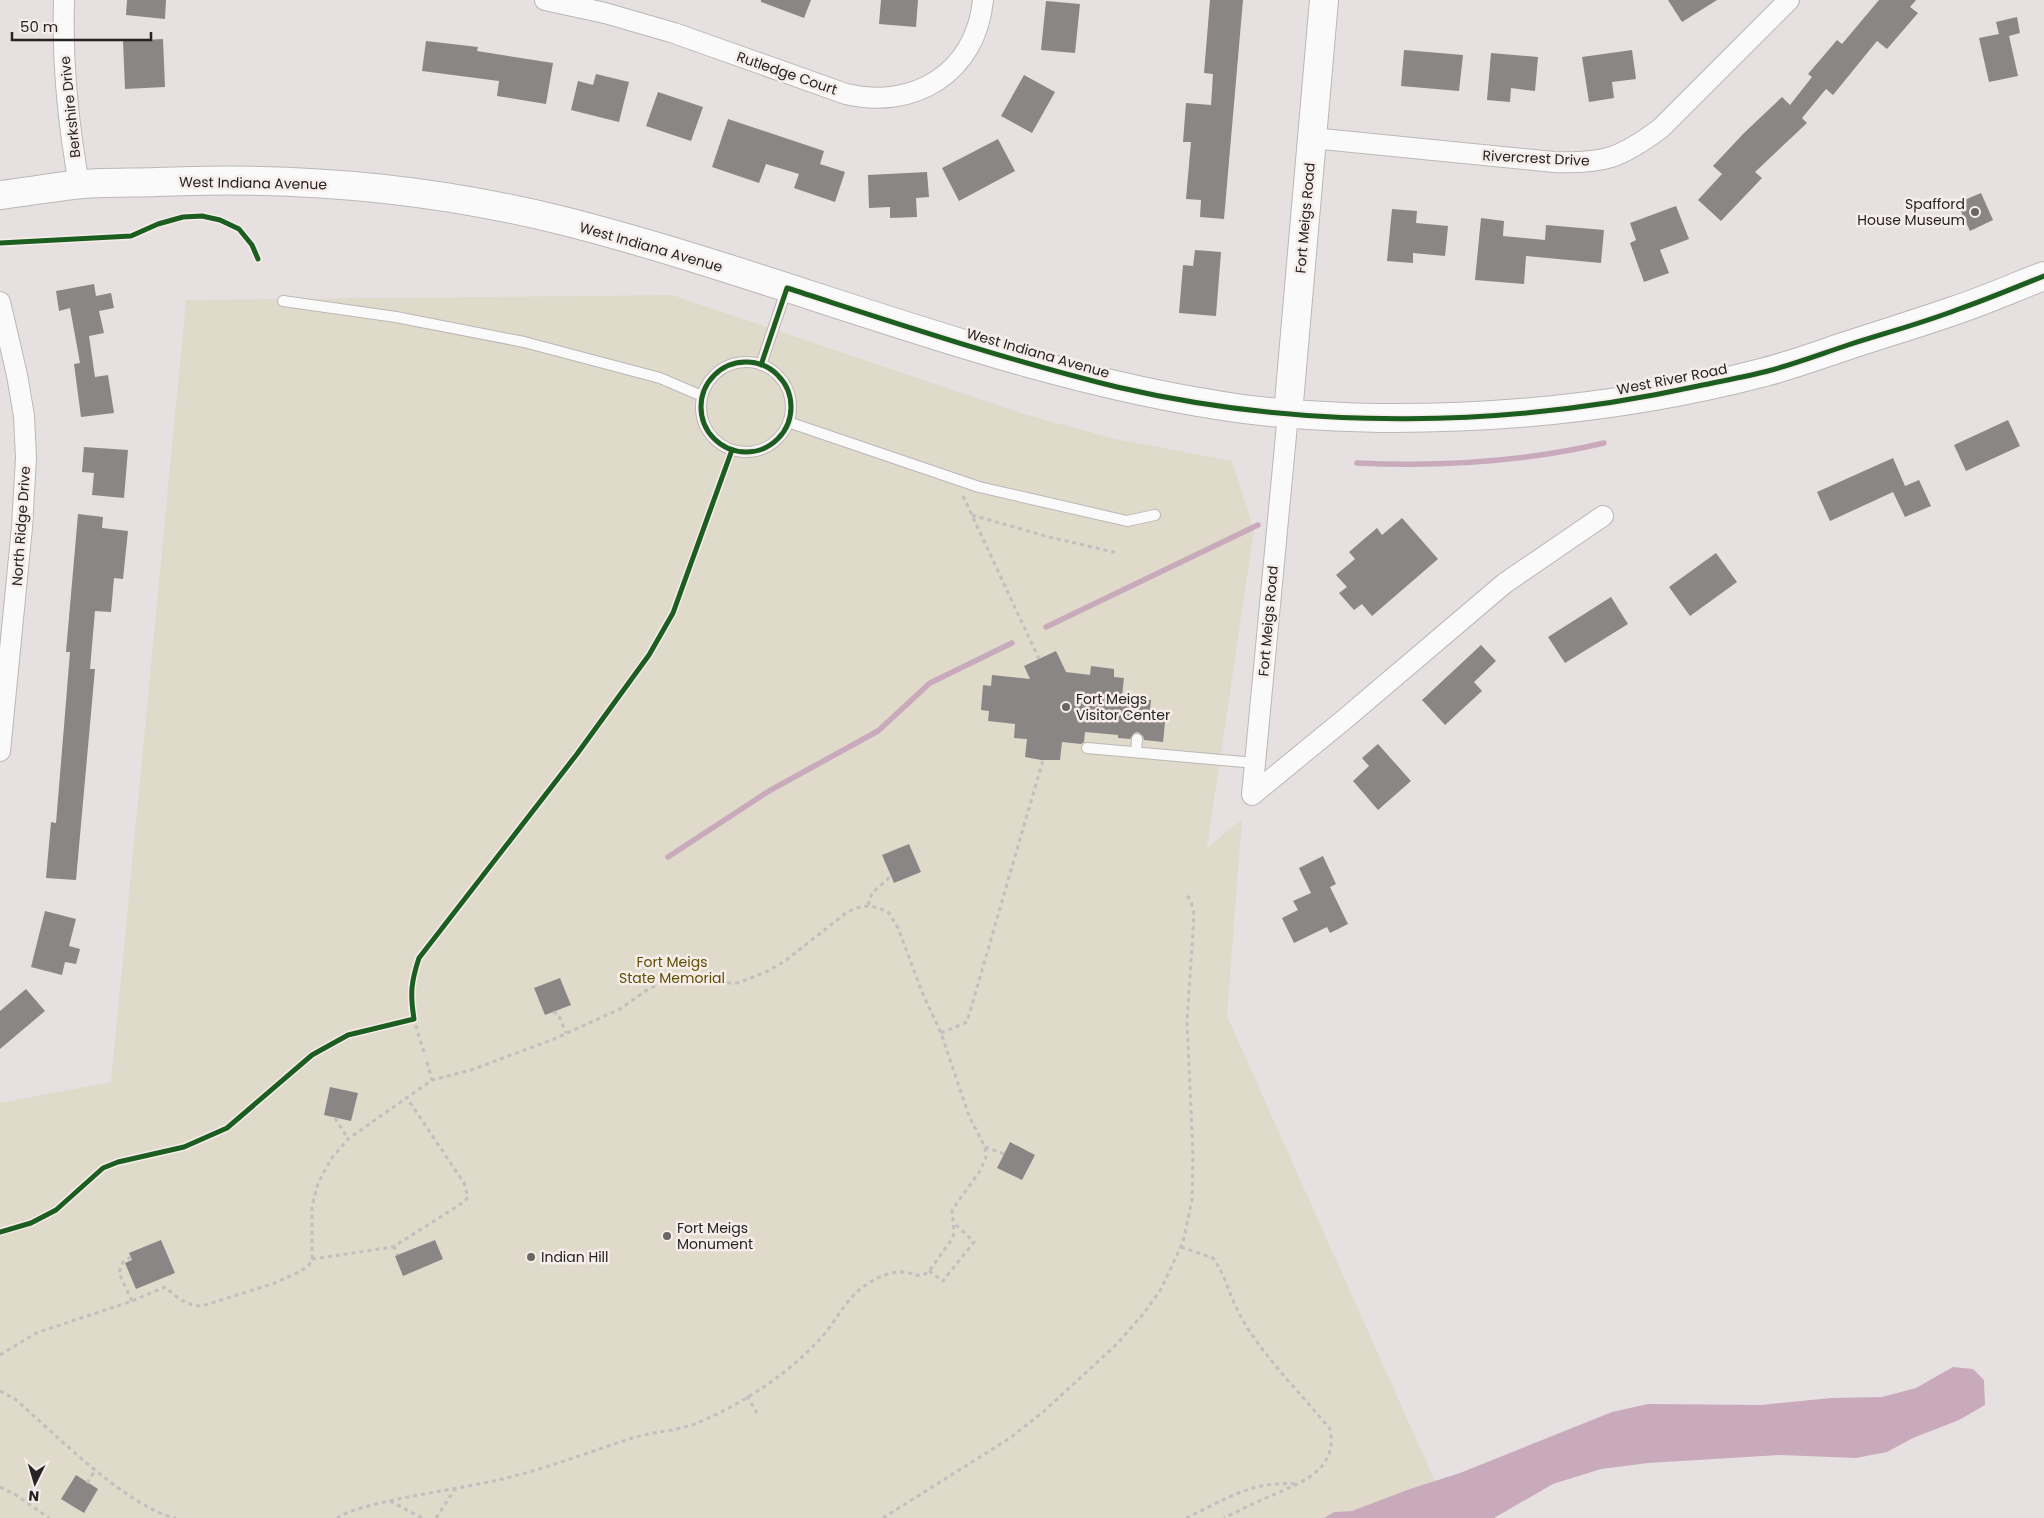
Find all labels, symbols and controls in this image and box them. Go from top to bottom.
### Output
scale bar [12,10,151,42]
text: 50 m [20,16,58,37]
street label: Rutledge Court [734,46,840,100]
street label: Berkshire Drive [55,55,85,159]
street label: Rivercrest Drive [1482,145,1590,171]
street label: Fort Meigs Road [1290,162,1320,274]
street label: West Indiana Avenue [179,172,327,194]
place label: Spafford House Museum [1857,194,1965,230]
marker: Spafford House Museum [1969,206,1981,218]
street label: West Indiana Avenue [577,217,725,277]
street label: West Indiana Avenue [964,323,1112,383]
street label: West River Road [1615,358,1729,400]
street label: North Ridge Drive [7,465,35,587]
street label: Fort Meigs Road [1253,565,1283,677]
place label: Fort Meigs Visitor Center [1076,689,1170,725]
marker: Fort Meigs Visitor Center [1060,701,1072,713]
park label: Fort Meigs State Memorial [619,952,725,988]
place label: Fort Meigs Monument [677,1218,753,1254]
marker: Fort Meigs Monument [661,1230,673,1242]
place label: Indian Hill [541,1247,609,1267]
marker: Indian Hill [525,1251,537,1263]
north arrow [10,1458,60,1508]
text: N [28,1486,40,1506]

